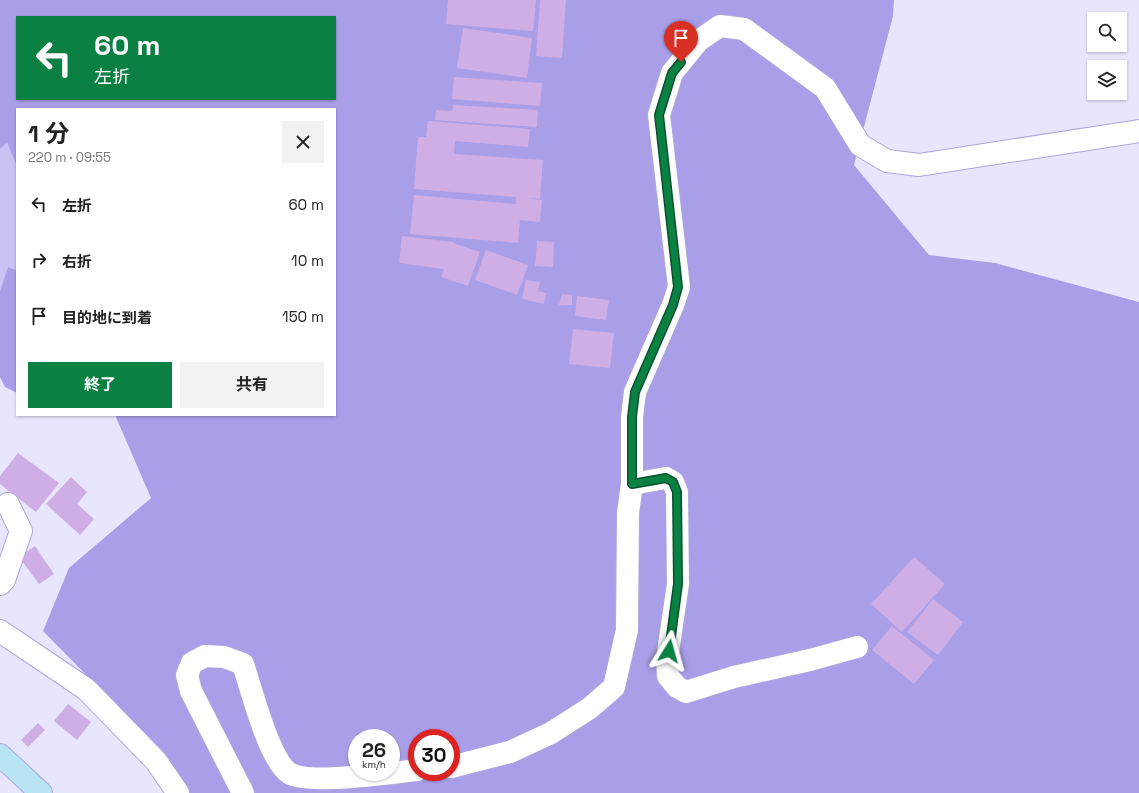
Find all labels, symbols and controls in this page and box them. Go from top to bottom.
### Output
map controls [1087,12,1127,100]
button: search [1087,12,1127,52]
pin [664,21,698,62]
text: 60 m [94,27,160,63]
icon: arrive [670,27,692,49]
icon: left [28,32,80,84]
button: layers [1087,60,1127,100]
text: 左折 [94,65,130,88]
text: 1 分 [28,118,69,149]
button: close [282,121,324,163]
text: 220 m · 09:55 [28,149,111,166]
icon: left [28,193,50,215]
text: 60 m [288,195,324,214]
text: 左折 [62,196,92,215]
icon: right [28,249,50,271]
text: 10 m [291,251,324,270]
text: 右折 [62,252,92,271]
icon: arrive [28,305,50,327]
text: 150 m [282,307,324,326]
text: 目的地に到着 [62,308,152,327]
button: 終了 [28,362,172,408]
button: 共有 [180,362,324,408]
position arrow [648,630,690,672]
speed limit sign: 30 [408,729,460,781]
text: 26 [362,737,386,763]
text: km/h [362,758,386,771]

